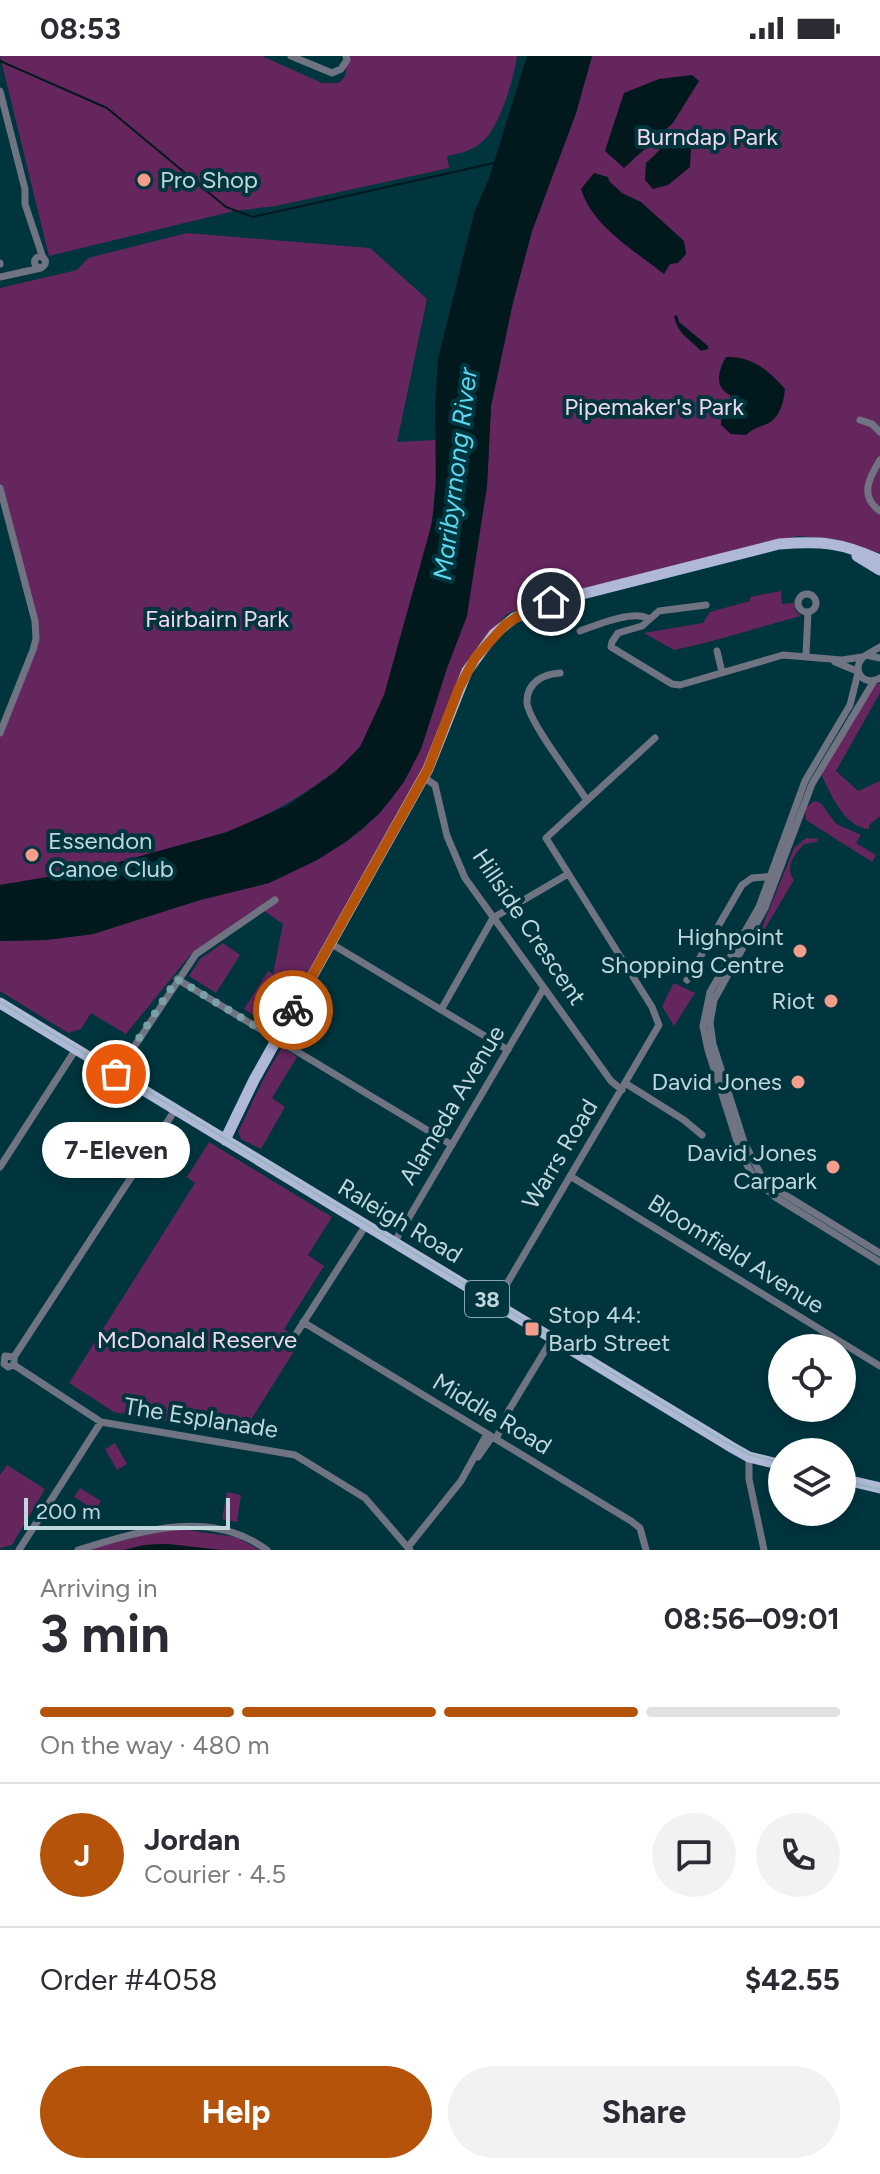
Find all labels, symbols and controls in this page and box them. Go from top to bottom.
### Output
text: 08:53 [40,10,121,47]
park label: Burndap Park [636,122,778,151]
place label: Pro Shop [160,165,258,194]
marker: Pro Shop [135,171,153,189]
water label: Maribyrnong River [426,365,484,582]
park label: Pipemaker's Park [564,392,744,421]
pin [517,568,585,636]
icon: home [529,580,573,624]
park label: Fairbairn Park [145,604,289,633]
place label: Essendon Canoe Club [48,826,174,883]
street label: Hillside Crescent [466,843,592,1010]
marker: Essendon Canoe Club [23,846,41,864]
place label: Highpoint Shopping Centre [601,922,784,979]
marker: Highpoint Shopping Centre [791,942,809,960]
courier [253,970,333,1050]
place label: Riot [771,986,815,1015]
icon: bike [271,988,315,1032]
marker: Riot [822,992,840,1010]
street label: Alameda Avenue [393,1020,511,1190]
pin [82,1040,150,1108]
icon: bag [94,1052,138,1096]
place label: David Jones [651,1067,782,1096]
marker: David Jones [789,1073,807,1091]
street label: Warrs Road [515,1094,604,1214]
callout: 7-Eleven [42,1122,190,1178]
text: 7-Eleven [64,1134,168,1166]
place label: David Jones Carpark [686,1138,817,1195]
marker: David Jones Carpark [824,1158,842,1176]
street label: Raleigh Road [333,1172,468,1269]
street label: Bloomfield Avenue [643,1188,830,1319]
road number: 38 [465,1281,509,1317]
place label: Stop 44: Barb Street [548,1300,670,1357]
marker: Stop 44: Barb Street [523,1320,541,1338]
park label: McDonald Reserve [97,1325,297,1354]
map controls [768,1334,856,1526]
button: locate [768,1334,856,1422]
street label: Middle Road [428,1367,557,1460]
street label: The Esplanade [122,1391,280,1444]
button: layers [768,1438,856,1526]
scale bar [24,1494,230,1530]
text: 200 m [36,1498,101,1525]
text: Arriving in [40,1572,158,1604]
text: 08:56–09:01 [664,1600,840,1637]
text: 3 min [40,1603,170,1665]
text: On the way · 480 m [40,1729,270,1761]
button: chat [652,1813,736,1897]
button: phone [756,1813,840,1897]
text: Jordan [144,1821,240,1858]
text: J [74,1837,90,1874]
text: Courier · 4.5 [144,1858,286,1890]
text: Order #4058 [40,1961,217,1998]
text: $42.55 [745,1961,840,1998]
button: Help [40,2066,432,2158]
button: Share [448,2066,840,2158]

